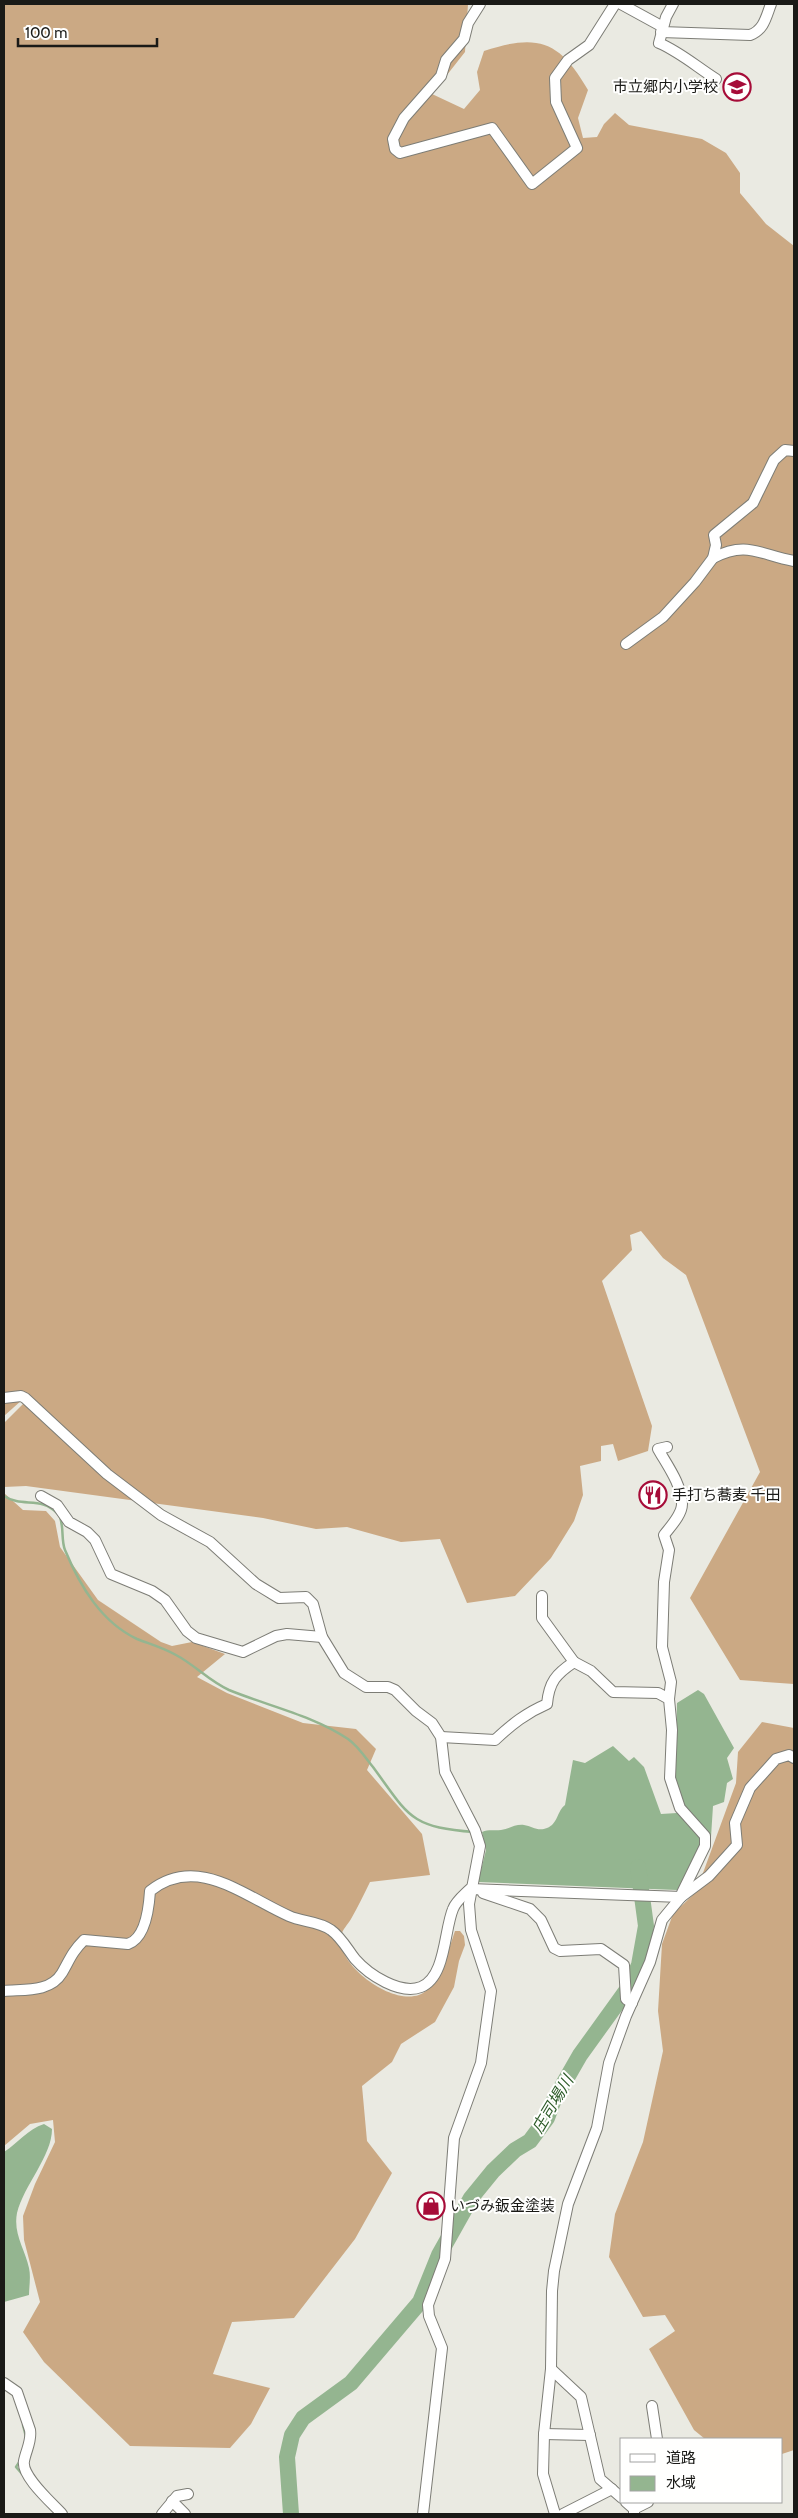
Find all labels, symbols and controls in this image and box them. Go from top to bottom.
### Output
scale bar [18,15,156,47]
text: 100 m [25,24,67,42]
school or university icon: 市立郷内小学校 [722,72,752,102]
place label: 市立郷内小学校 [613,78,718,96]
restaurant icon: 手打ち蕎麦 千田 [638,1480,668,1510]
place label: 手打ち蕎麦 千田 [672,1486,780,1504]
water label: 庄司場川 [528,2070,578,2137]
shop icon: いづみ鈑金塗装 [416,2191,446,2221]
place label: いづみ鈑金塗装 [450,2197,555,2215]
legend [620,2438,783,2503]
text: 道路 [666,2449,696,2467]
text: 水域 [666,2474,696,2492]

